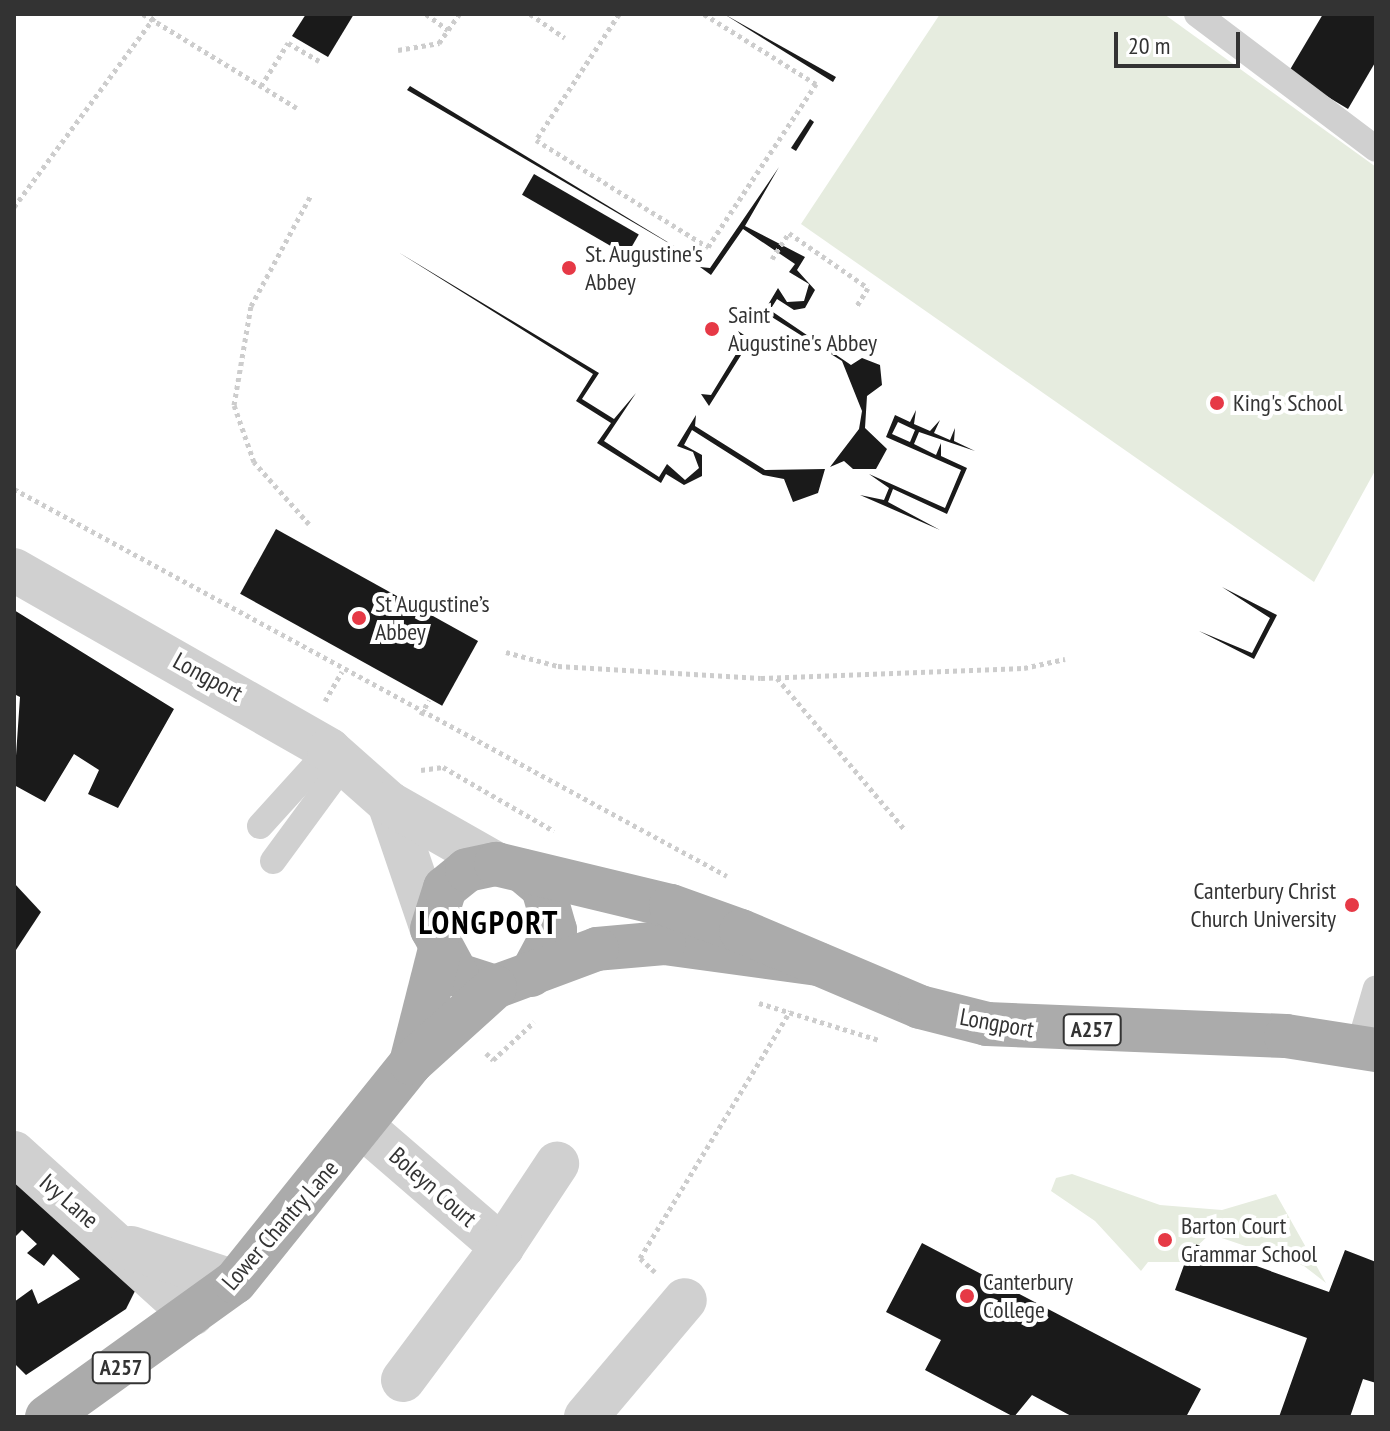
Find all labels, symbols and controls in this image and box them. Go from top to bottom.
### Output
scale bar [1118,16,1244,66]
text: 20 m [1128,30,1170,61]
place label: St. Augustine's Abbey [585,240,705,296]
marker: St. Augustine's Abbey [560,259,578,277]
place label: Saint Augustine's Abbey [728,301,878,357]
marker: Saint Augustine's Abbey [703,320,721,338]
place label: King's School [1233,389,1343,417]
marker: King's School [1208,394,1226,412]
place label: St Augustine’s Abbey [375,590,490,646]
marker: St Augustine’s Abbey [350,609,368,627]
street label: Longport [168,646,248,708]
place label: Canterbury Christ Church University [1190,877,1336,933]
marker: Canterbury Christ Church University [1343,896,1361,914]
district label: LONGPORT [419,903,559,941]
street label: Longport [958,1002,1036,1044]
road number: A257 [1062,1012,1122,1048]
street label: Boleyn Court [383,1141,483,1233]
street label: Lower Chantry Lane [216,1154,344,1296]
street label: Ivy Lane [34,1168,104,1234]
place label: Barton Court Grammar School [1181,1212,1317,1268]
marker: Barton Court Grammar School [1156,1231,1174,1249]
place label: Canterbury College [983,1268,1073,1324]
marker: Canterbury College [958,1287,976,1305]
road number: A257 [91,1350,151,1386]

